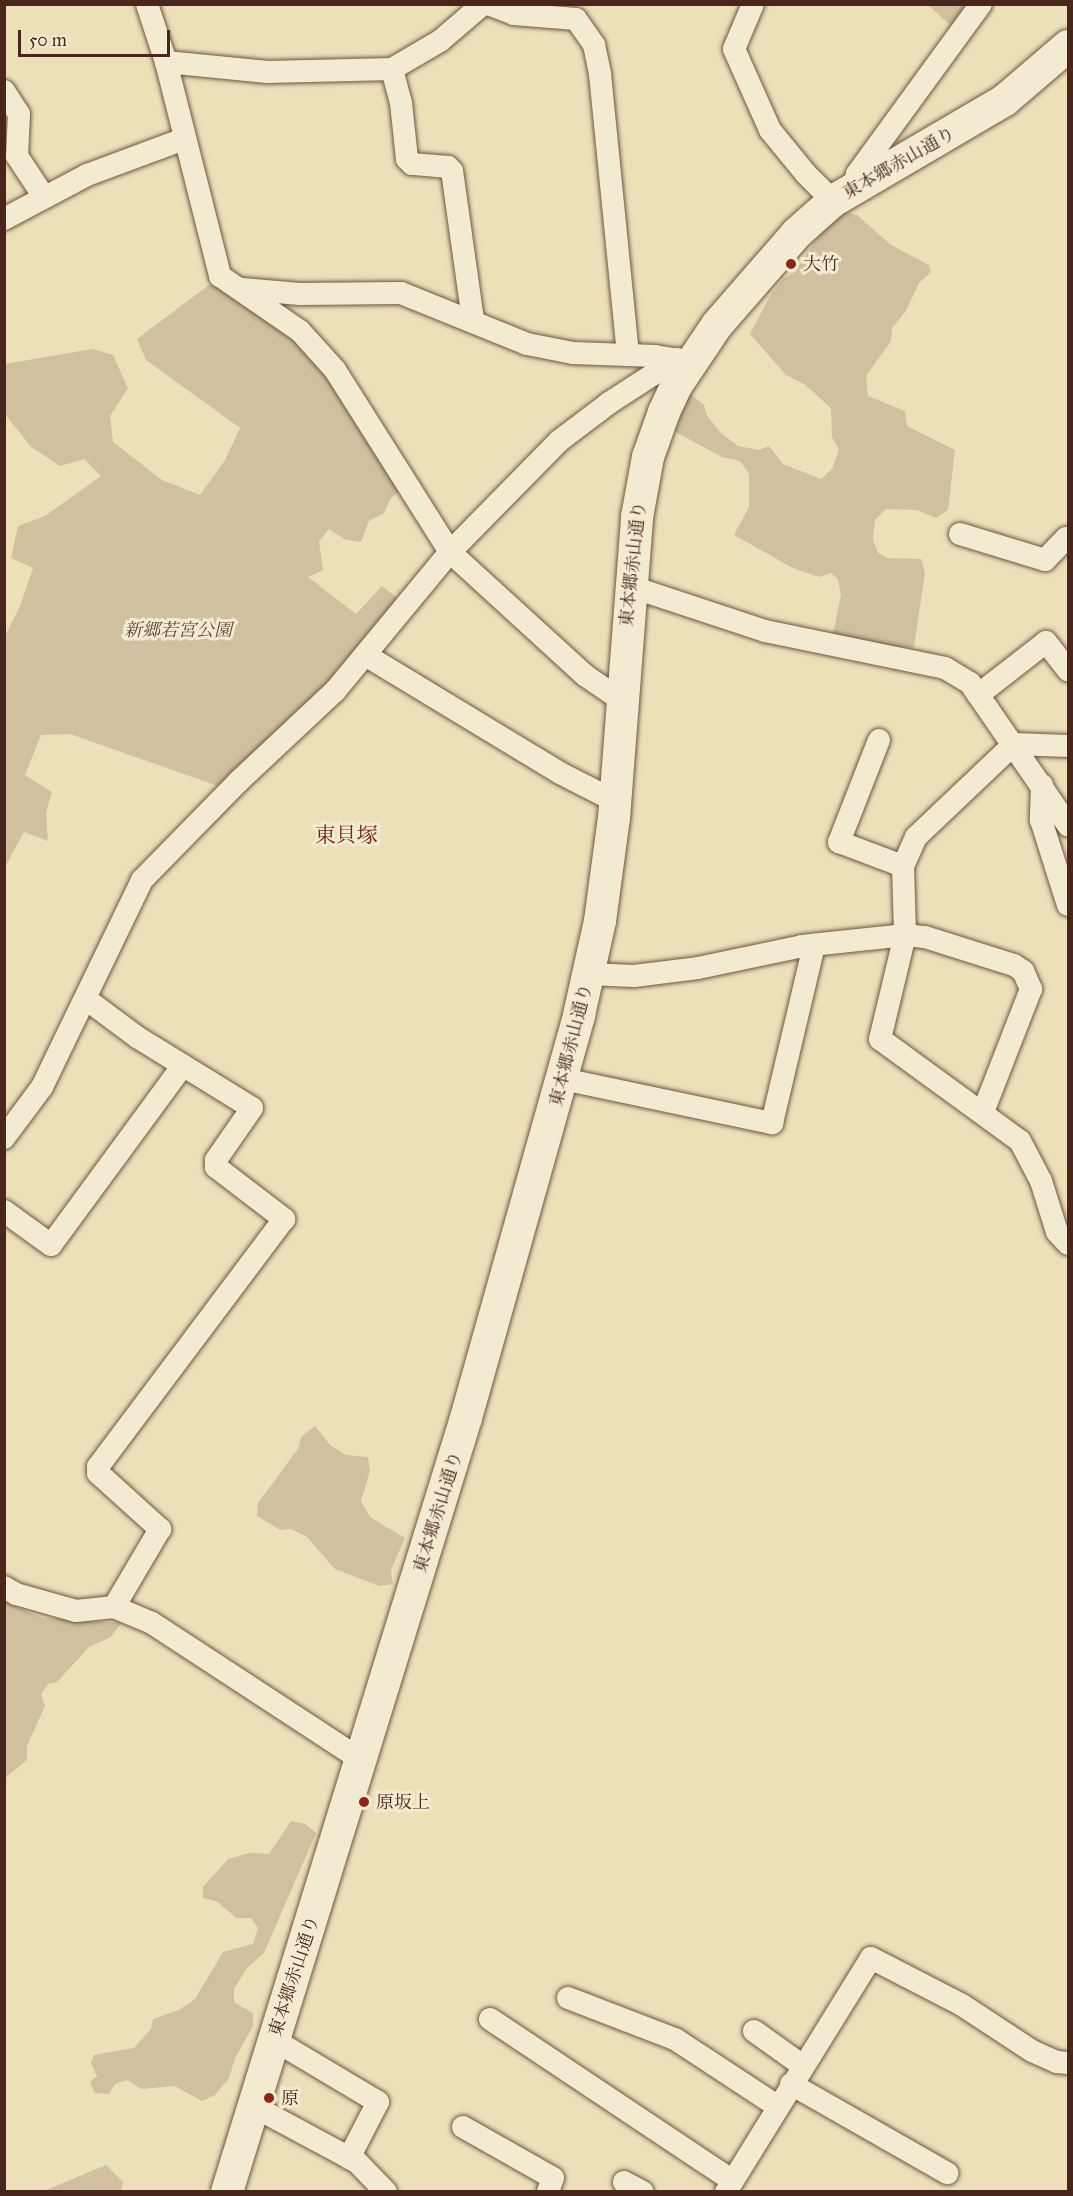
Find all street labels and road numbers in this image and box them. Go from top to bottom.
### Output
street label: 東本郷赤山通り [839,122,959,204]
street label: 東本郷赤山通り [616,500,650,628]
street label: 東本郷赤山通り [545,981,597,1109]
street label: 東本郷赤山通り [409,1449,467,1575]
street label: 東本郷赤山通り [264,1913,324,2039]

